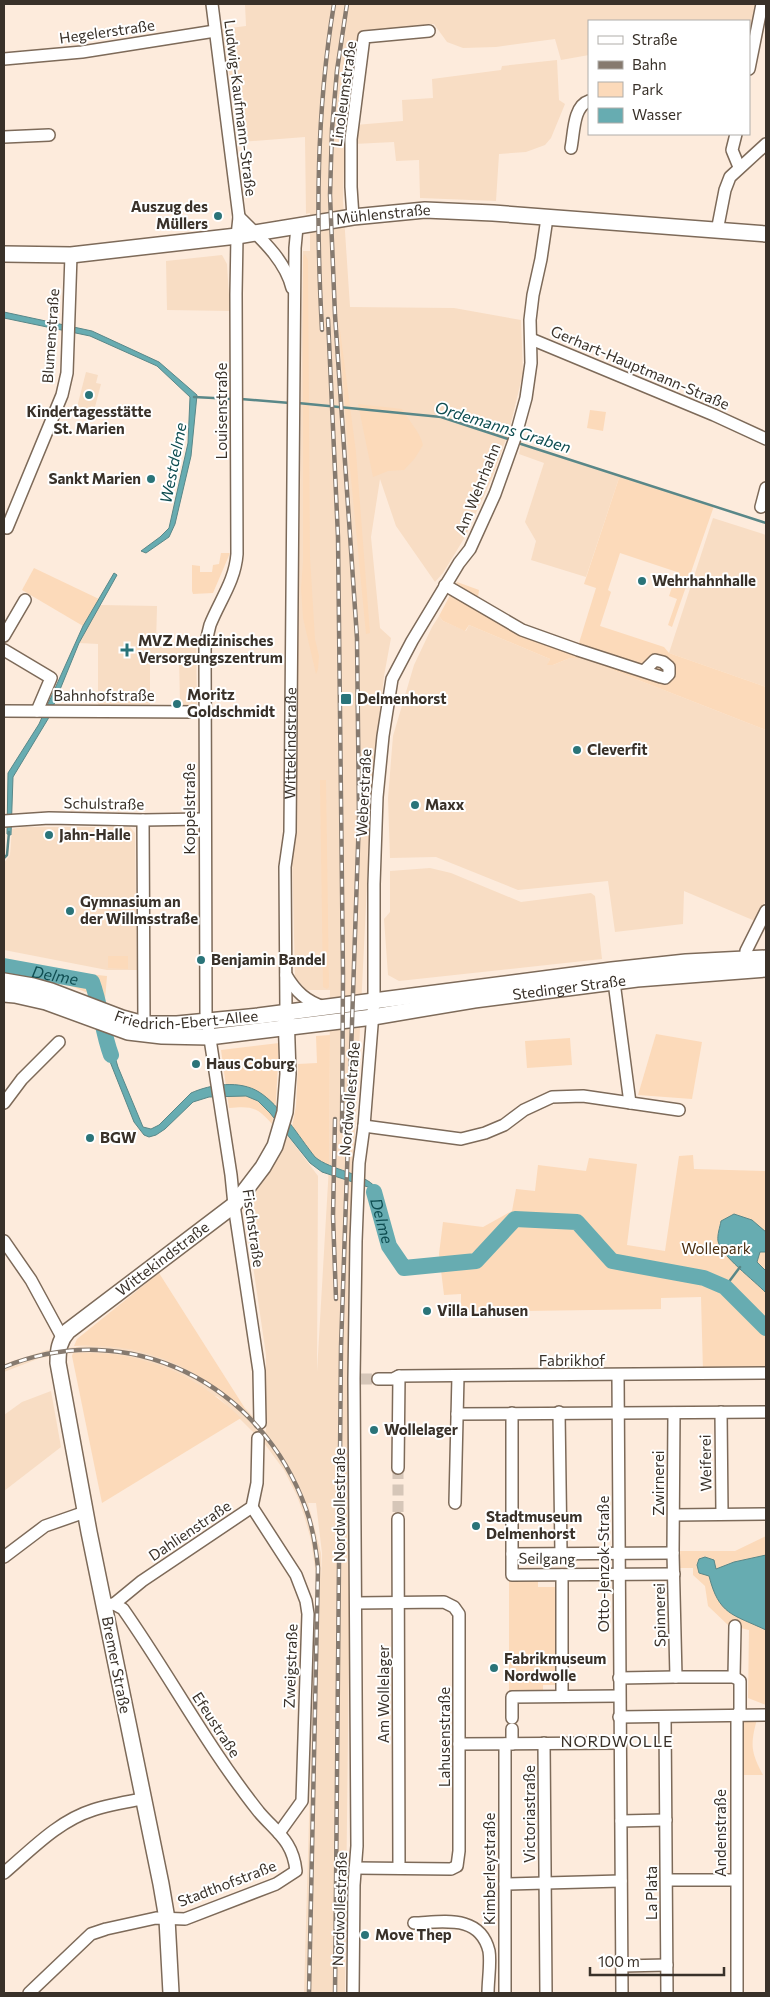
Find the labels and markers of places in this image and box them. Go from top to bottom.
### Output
place label: Auszug des Müllers [131,197,208,232]
marker: Auszug des Müllers [212,210,224,222]
marker: Kindertagesstätte St. Marien [83,389,95,401]
place label: Kindertagesstätte St. Marien [27,402,152,437]
place label: Sankt Marien [48,469,141,487]
marker: Sankt Marien [145,473,157,485]
place label: Wehrhahnhalle [652,571,756,589]
marker: Wehrhahnhalle [636,575,648,587]
place label: MVZ Medizinisches Versorgungszentrum [138,631,283,666]
marker: MVZ Medizinisches Versorgungszentrum [120,643,134,657]
place label: Moritz Goldschmidt [187,685,275,720]
place label: Delmenhorst [357,689,447,707]
marker: Delmenhorst [339,692,353,706]
marker: Moritz Goldschmidt [171,698,183,710]
place label: Cleverfit [587,740,648,758]
marker: Cleverfit [571,744,583,756]
place label: Maxx [425,795,465,813]
marker: Maxx [409,799,421,811]
place label: Jahn-Halle [59,825,131,843]
marker: Jahn-Halle [43,829,55,841]
place label: Gymnasium an der Willmsstraße [80,892,198,927]
marker: Gymnasium an der Willmsstraße [64,905,76,917]
place label: Benjamin Bandel [211,950,326,968]
marker: Benjamin Bandel [195,954,207,966]
place label: Haus Coburg [206,1054,295,1072]
marker: Haus Coburg [190,1058,202,1070]
place label: BGW [100,1128,137,1146]
marker: BGW [84,1132,96,1144]
place label: Villa Lahusen [437,1301,528,1319]
marker: Villa Lahusen [421,1305,433,1317]
place label: Wollelager [384,1420,458,1438]
marker: Wollelager [368,1424,380,1436]
place label: Stadtmuseum Delmenhorst [486,1507,582,1542]
marker: Stadtmuseum Delmenhorst [470,1520,482,1532]
place label: Fabrikmuseum Nordwolle [504,1649,606,1684]
marker: Fabrikmuseum Nordwolle [488,1662,500,1674]
place label: Move Thep [375,1925,452,1943]
marker: Move Thep [359,1929,371,1941]

